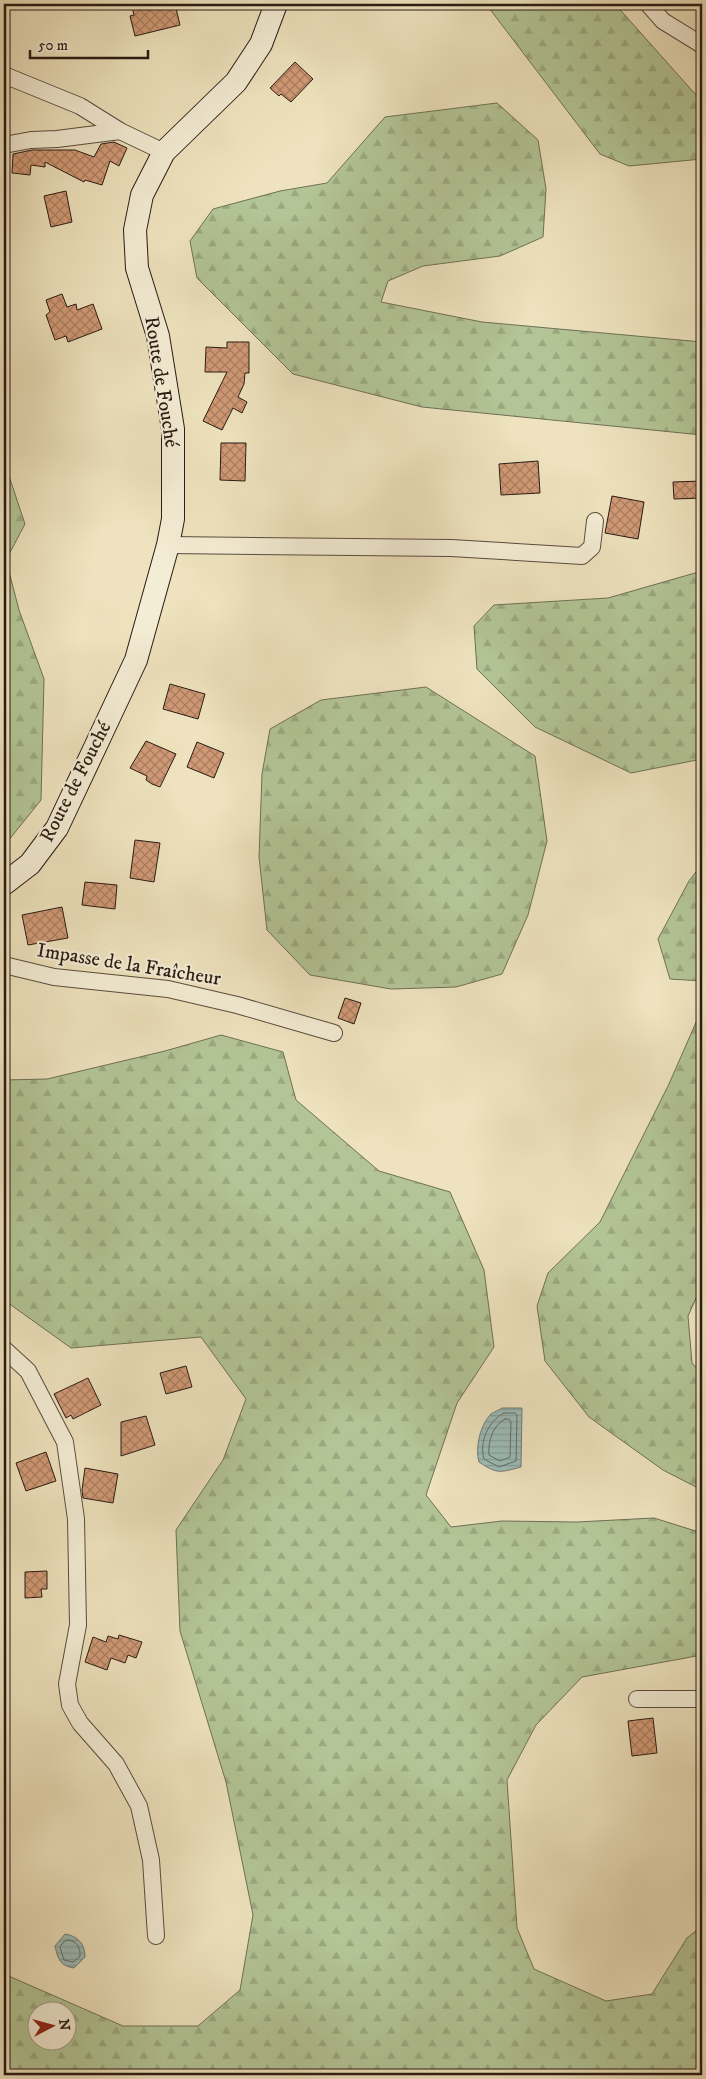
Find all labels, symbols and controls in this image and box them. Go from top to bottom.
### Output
scale bar [30,28,148,60]
text: 50 m [38,36,68,55]
street label: Route de Fouché [138,315,184,450]
street label: Route de Fouché [35,717,118,847]
street label: Impasse de la Fraîcheur [35,938,223,992]
north arrow [28,2002,78,2052]
text: N [54,2018,74,2032]

